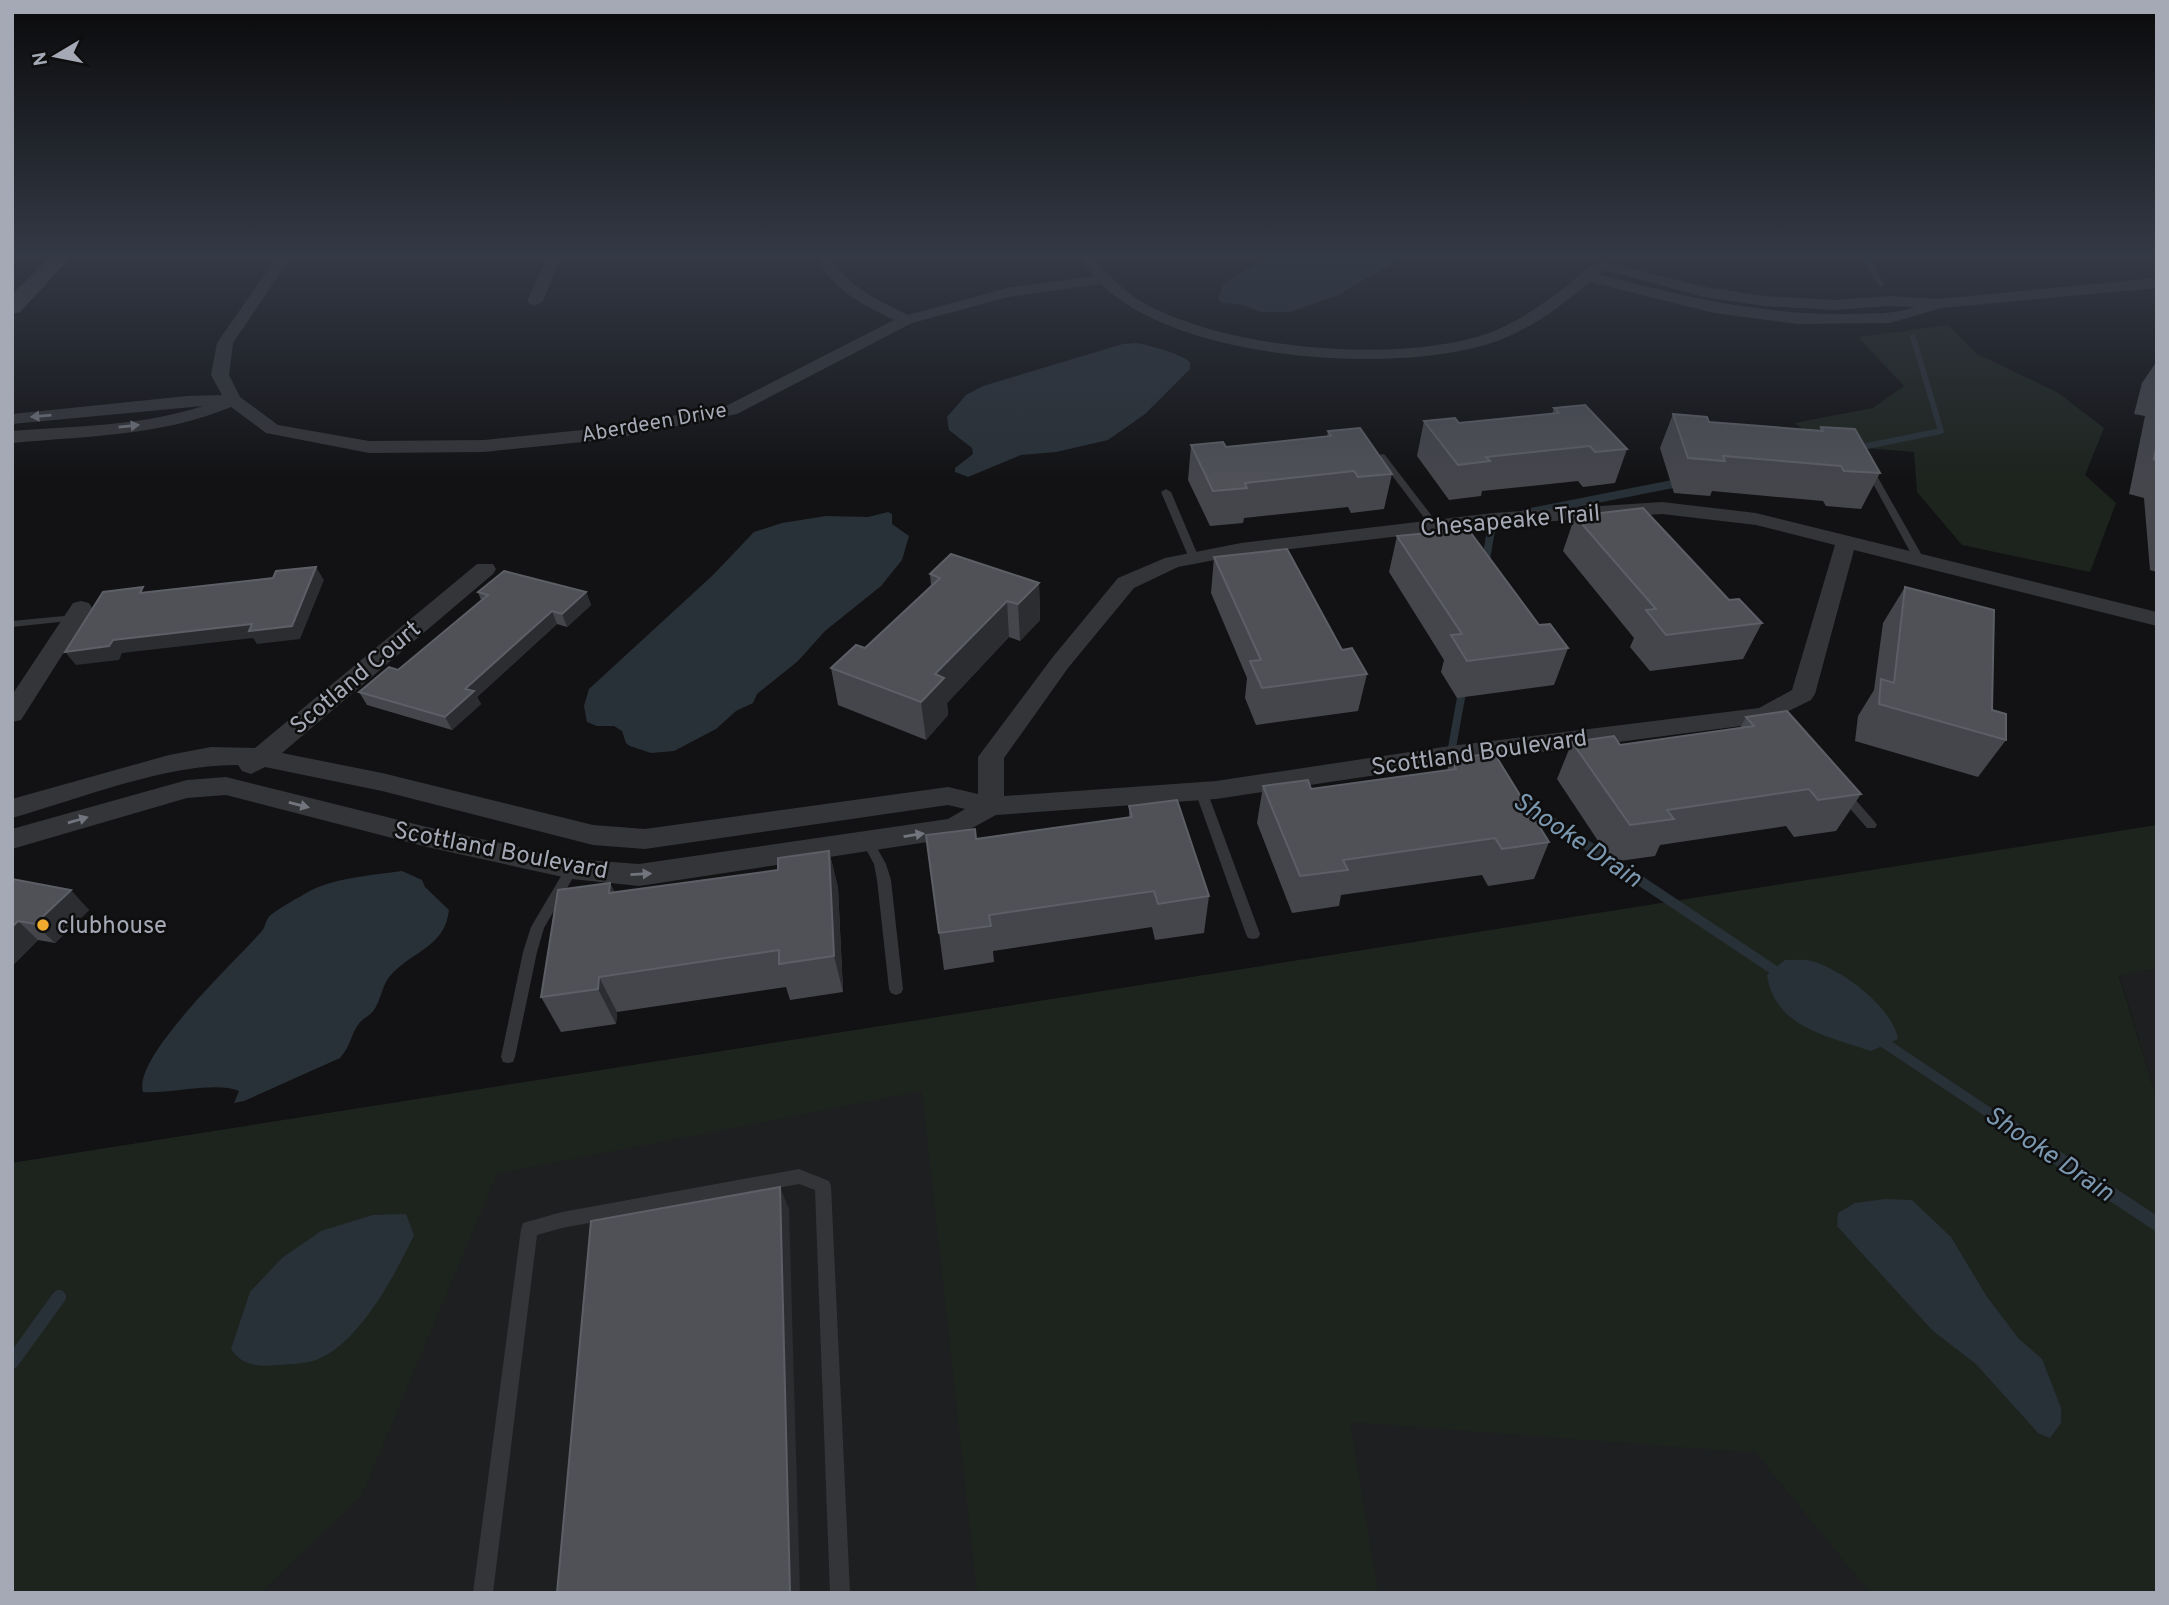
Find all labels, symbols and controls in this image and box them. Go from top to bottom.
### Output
north arrow [21,21,91,91]
text: N [28,50,54,67]
street label: Aberdeen Drive [580,397,729,450]
one-way arrow [30,411,52,422]
one-way arrow [118,421,140,432]
street label: Chesapeake Trail [1419,499,1602,545]
street label: Scotland Court [285,615,428,742]
street label: Scottland Boulevard [1370,724,1589,784]
water label: Shooke Drain [1506,786,1648,896]
one-way arrow [288,800,310,811]
one-way arrow [68,815,89,825]
street label: Scottland Boulevard [391,817,610,887]
one-way arrow [903,829,925,840]
one-way arrow [630,868,652,879]
place label: clubhouse [57,912,167,942]
marker: clubhouse [35,917,51,933]
water label: Shooke Drain [1978,1100,2120,1210]

